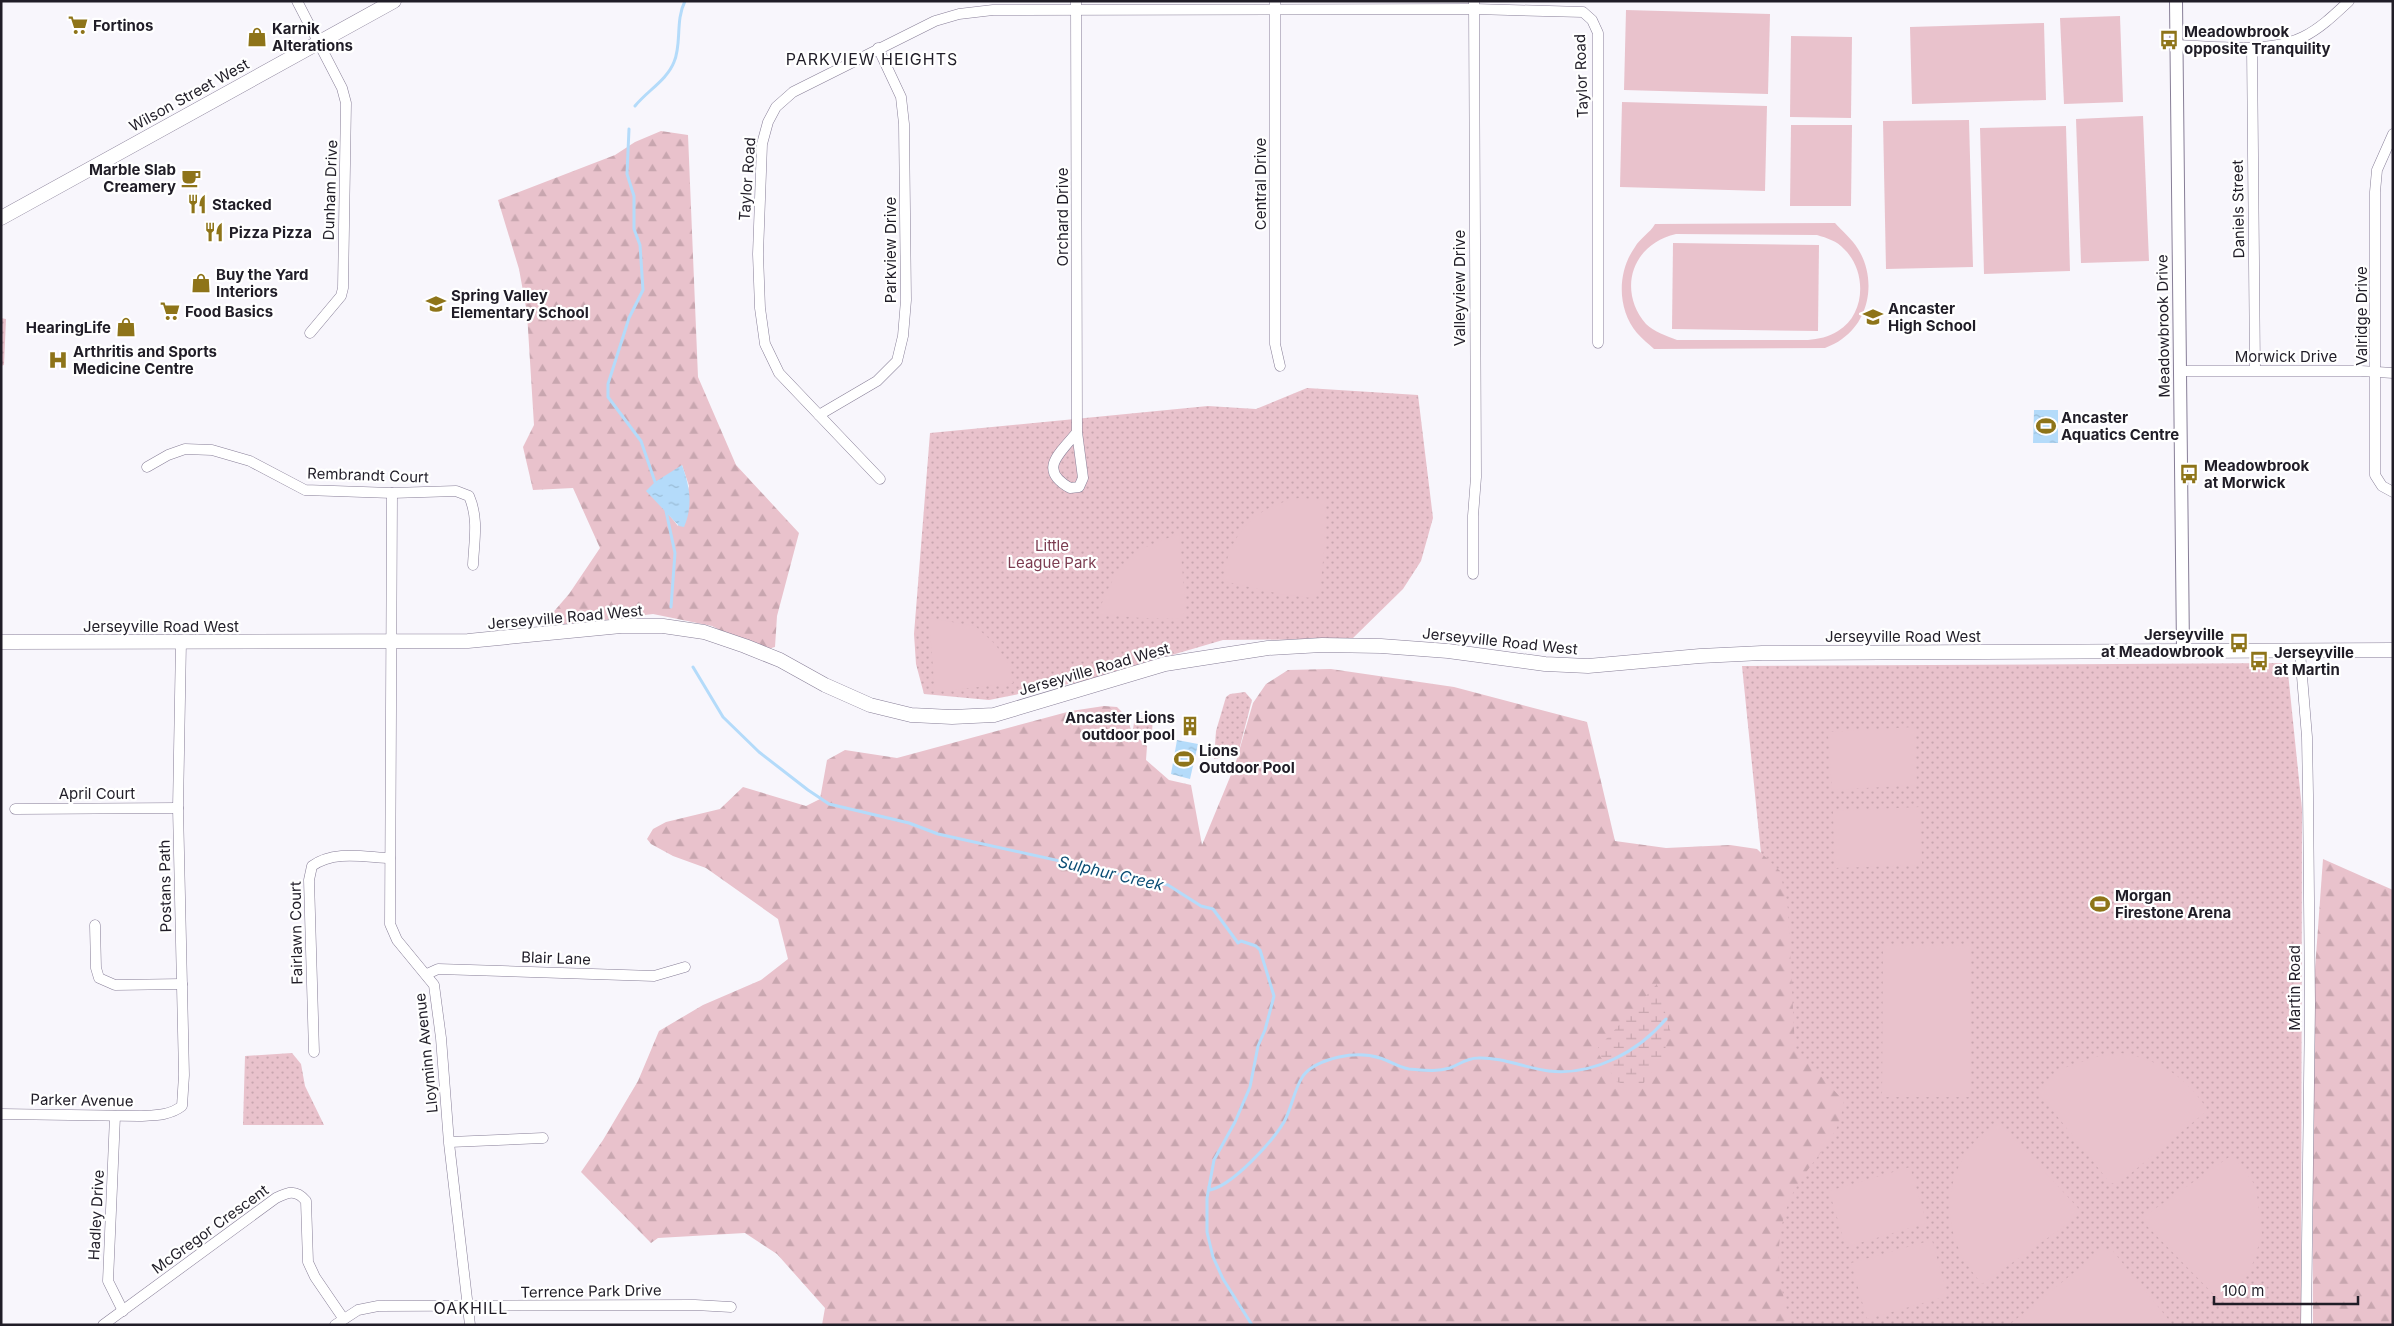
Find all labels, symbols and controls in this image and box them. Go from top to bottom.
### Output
supermarket icon: Fortinos [67,14,89,36]
place label: Fortinos [93,16,153,35]
place label: Karnik Alterations [272,19,353,55]
place label: Meadowbrook opposite Tranquility [2184,22,2331,58]
shop icon: Karnik Alterations [246,26,268,48]
bus stop icon: Meadowbrook opposite Tranquility [2158,29,2180,51]
street label: Taylor Road [1570,34,1592,118]
district label: PARKVIEW HEIGHTS [786,49,958,69]
street label: Wilson Street West [126,54,252,136]
street label: Taylor Road [735,136,759,222]
street label: Central Drive [1251,138,1270,230]
street label: Dunham Drive [319,139,341,241]
street label: Daniels Street [2228,159,2248,258]
place label: Marble Slab Creamery [89,160,176,196]
cafe icon: Marble Slab Creamery [180,167,202,189]
street label: Orchard Drive [1053,168,1072,266]
restaurant icon: Stacked [186,193,208,215]
place label: Stacked [212,195,272,214]
street label: Parkview Drive [881,197,900,303]
restaurant icon: Pizza Pizza [203,221,225,243]
place label: Pizza Pizza [229,223,312,242]
street label: Valleyview Drive [1450,230,1469,346]
street label: Meadowbrook Drive [2152,254,2174,398]
place label: Buy the Yard Interiors [216,265,309,301]
street label: Valridge Drive [2352,266,2371,366]
shop icon: Buy the Yard Interiors [190,272,212,294]
place label: Spring Valley Elementary School [451,286,589,322]
school or university icon: Spring Valley Elementary School [425,293,447,315]
place label: Ancaster High School [1888,299,1976,335]
supermarket icon: Food Basics [159,300,181,322]
place label: Food Basics [185,302,273,321]
school or university icon: Ancaster High School [1862,306,1884,328]
shop icon: HearingLife [115,316,137,338]
place label: HearingLife [26,318,111,337]
place label: Arthritis and Sports Medicine Centre [73,342,217,378]
street label: Morwick Drive [2235,347,2337,366]
hospital icon: Arthritis and Sports Medicine Centre [47,349,69,371]
place label: Ancaster Aquatics Centre [2061,408,2179,444]
sports icon: Ancaster Aquatics Centre [2035,415,2057,437]
place label: Meadowbrook at Morwick [2204,456,2310,492]
street label: Rembrandt Court [307,463,429,487]
bus stop icon: Meadowbrook at Morwick [2178,463,2200,485]
park label: Little League Park [1008,536,1097,572]
street label: Jerseyville Road West [486,601,644,633]
street label: Jerseyville Road West [83,617,239,636]
street label: Jerseyville Road West [1421,623,1579,659]
place label: Jerseyville at Meadowbrook [2101,625,2224,661]
street label: Jerseyville Road West [1825,627,1981,646]
bus stop icon: Jerseyville at Meadowbrook [2228,632,2250,654]
street label: Jerseyville Road West [1016,638,1172,700]
place label: Jerseyville at Martin [2274,643,2354,679]
bus stop icon: Jerseyville at Martin [2248,650,2270,672]
place label: Ancaster Lions outdoor pool [1065,708,1175,744]
building icon: Ancaster Lions outdoor pool [1179,715,1201,737]
place label: Lions Outdoor Pool [1199,741,1295,777]
sports icon: Lions Outdoor Pool [1173,748,1195,770]
street label: April Court [59,784,135,803]
street label: Postans Path [155,840,175,932]
water label: Sulphur Creek [1056,851,1166,895]
street label: Fairlawn Court [286,881,306,985]
place label: Morgan Firestone Arena [2115,886,2231,922]
sports icon: Morgan Firestone Arena [2089,893,2111,915]
street label: Martin Road [2285,945,2304,1031]
street label: Blair Lane [521,947,591,969]
street label: Lloyminn Avenue [410,992,442,1114]
street label: Parker Avenue [30,1090,134,1110]
street label: Hadley Drive [84,1169,108,1261]
street label: McGregor Crescent [148,1180,272,1278]
scale bar [2214,1274,2358,1306]
street label: Terrence Park Drive [520,1280,662,1302]
text: 100 m [2222,1281,2264,1300]
district label: OAKHILL [434,1298,508,1318]

